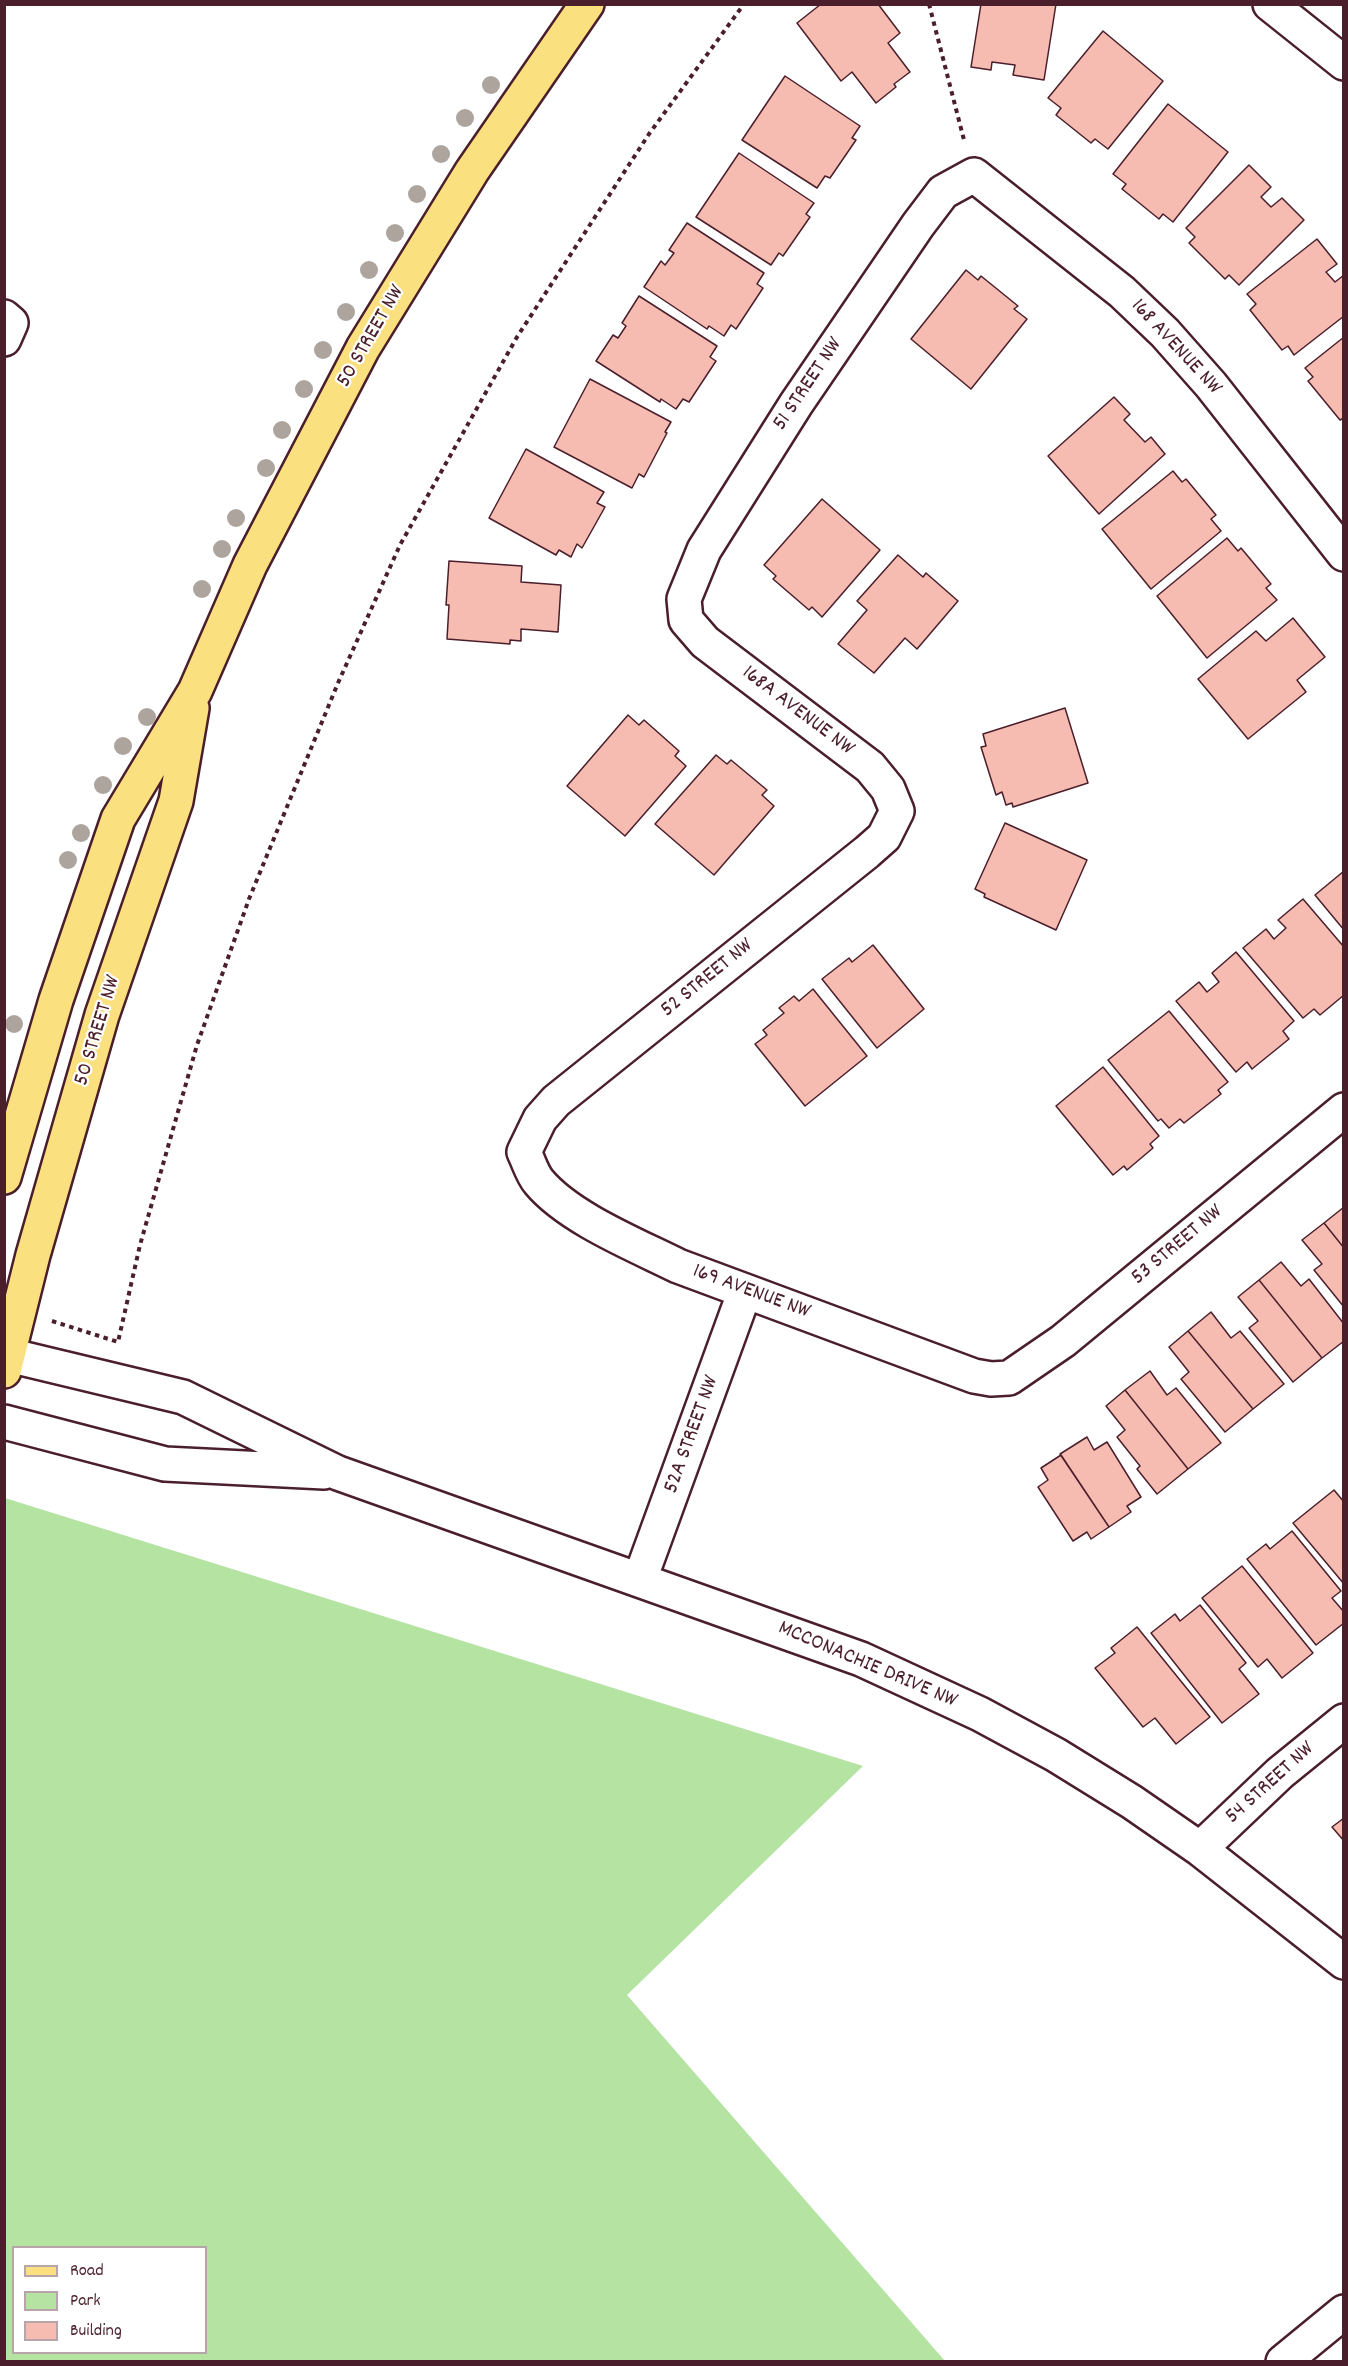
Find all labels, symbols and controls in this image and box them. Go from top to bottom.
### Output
street label: 50 STREET NW [332,281,412,393]
street label: 168 AVENUE NW [1124,294,1226,402]
street label: 51 STREET NW [768,333,850,437]
street label: 168A AVENUE NW [736,661,858,763]
street label: 52 STREET NW [656,934,760,1024]
street label: 50 STREET NW [70,973,128,1089]
street label: 53 STREET NW [1127,1200,1229,1292]
street label: 169 AVENUE NW [689,1260,813,1326]
street label: 52A STREET NW [659,1373,727,1497]
street label: MCCONACHIE DRIVE NW [773,1616,961,1716]
street label: 54 STREET NW [1221,1737,1321,1831]
legend [12,2246,207,2354]
text: Road [70,2259,104,2284]
text: Park [70,2289,101,2314]
text: Building [70,2319,122,2344]

